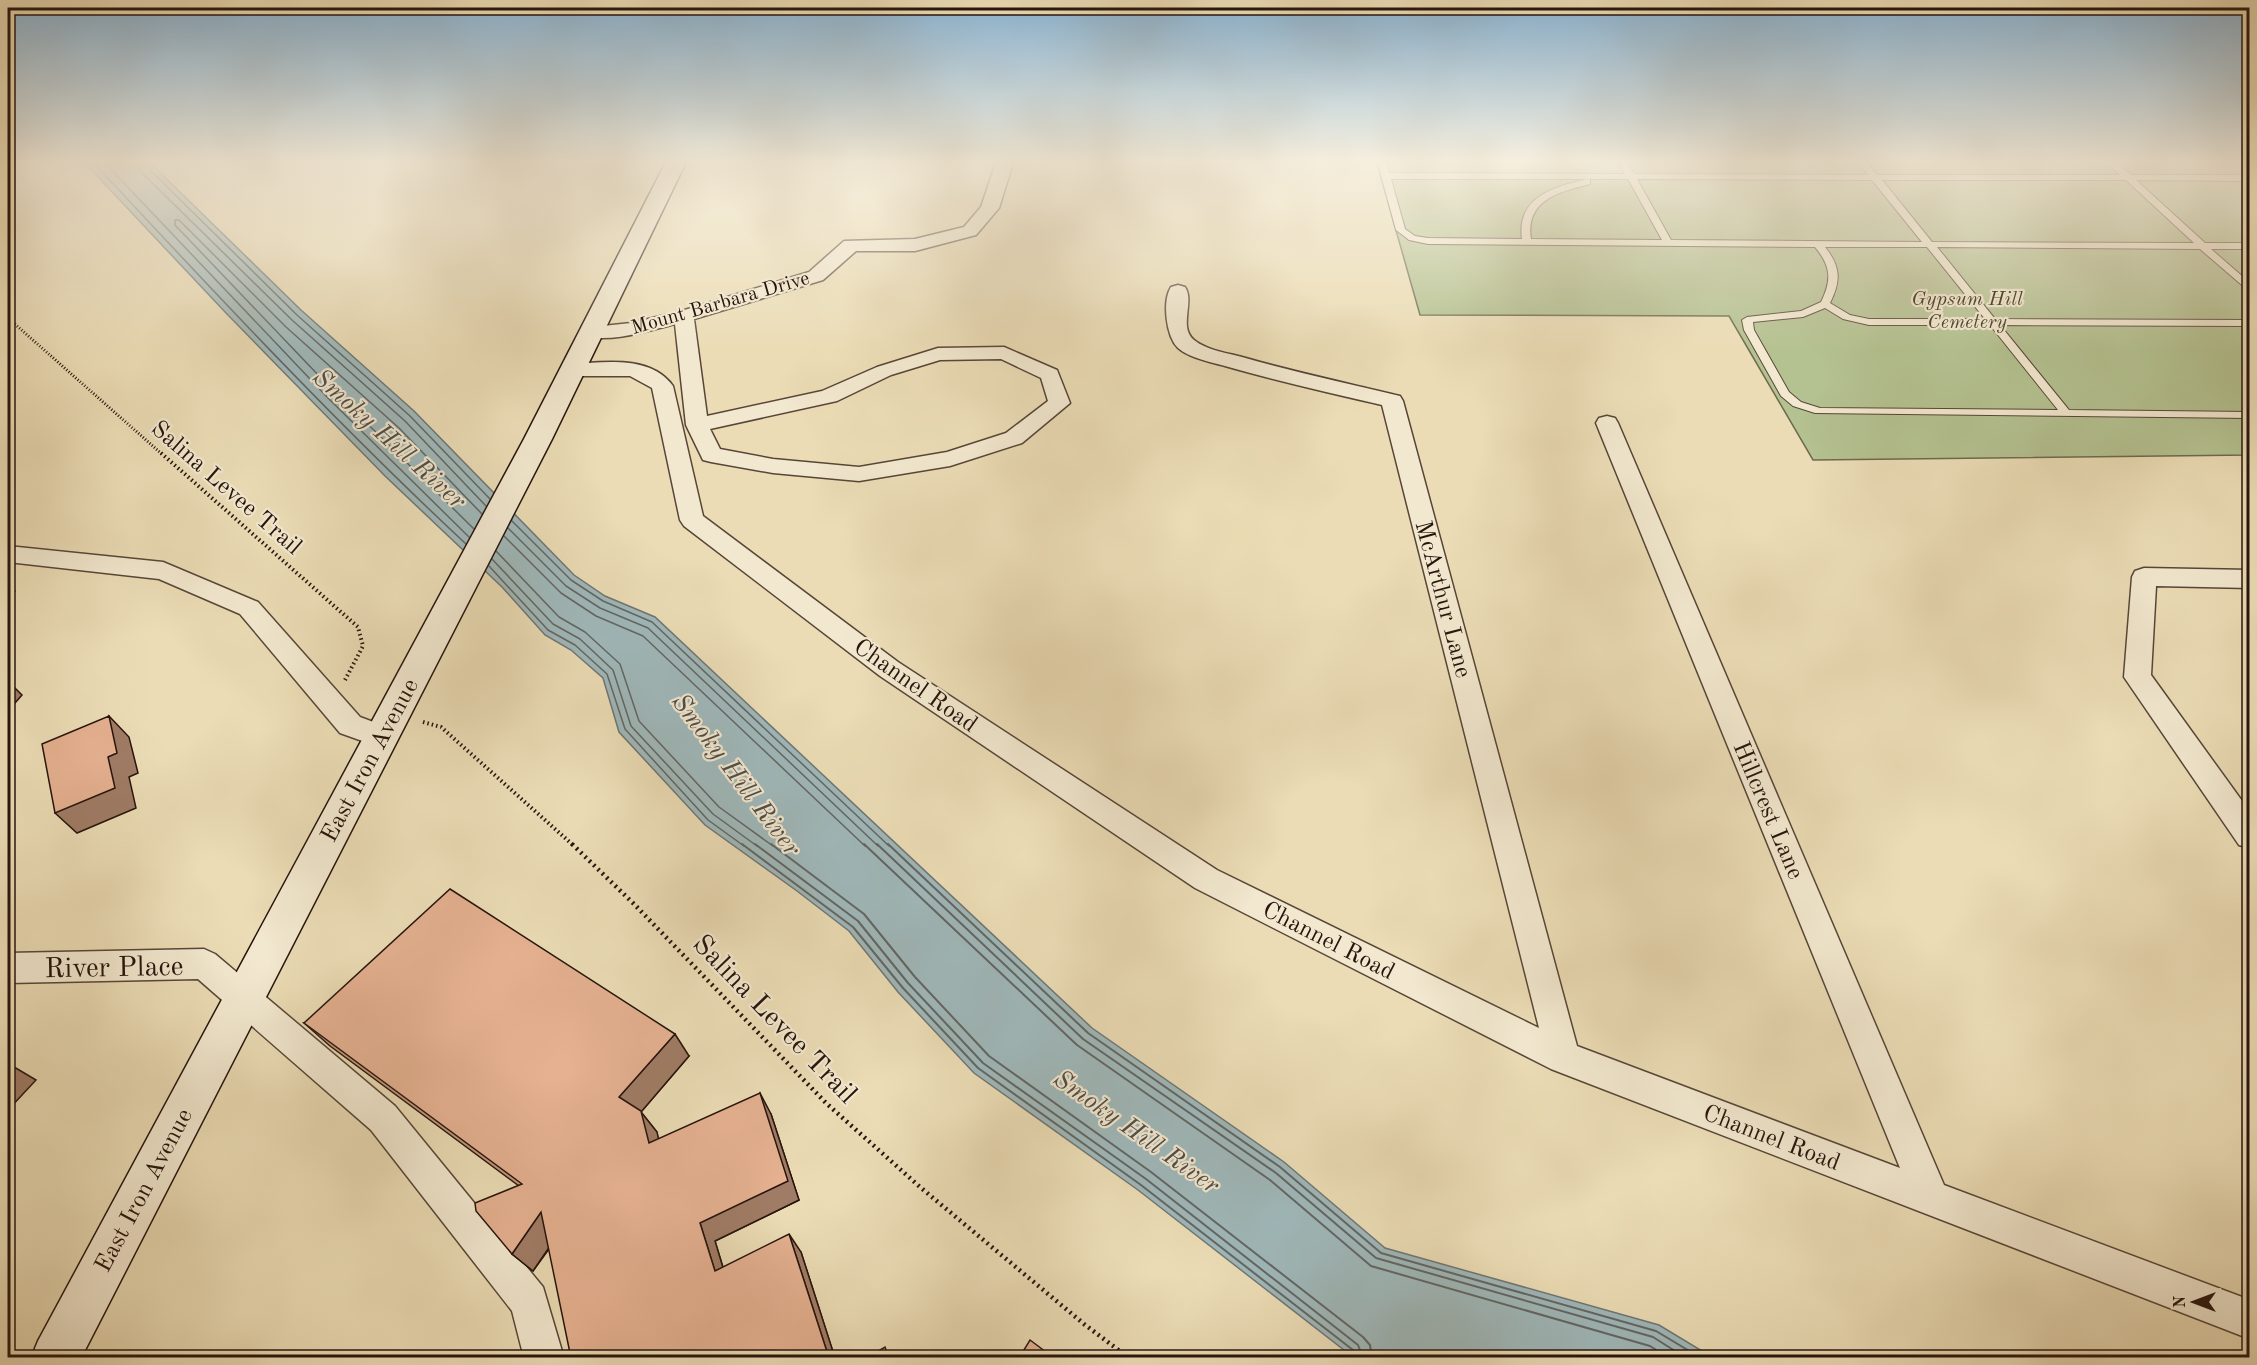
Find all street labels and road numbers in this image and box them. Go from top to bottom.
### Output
street label: Mount Barbara Drive [629,269,812,339]
street label: Salina Levee Trail [146,417,305,560]
street label: McArthur Lane [1410,518,1475,681]
street label: Channel Road [849,635,981,738]
street label: East Iron Avenue [318,675,424,847]
street label: Hillcrest Lane [1727,738,1807,883]
street label: Channel Road [1258,898,1398,985]
street label: Salina Levee Trail [687,930,861,1110]
street label: River Place [44,954,184,984]
street label: Channel Road [1699,1102,1843,1176]
street label: East Iron Avenue [92,1105,198,1277]

